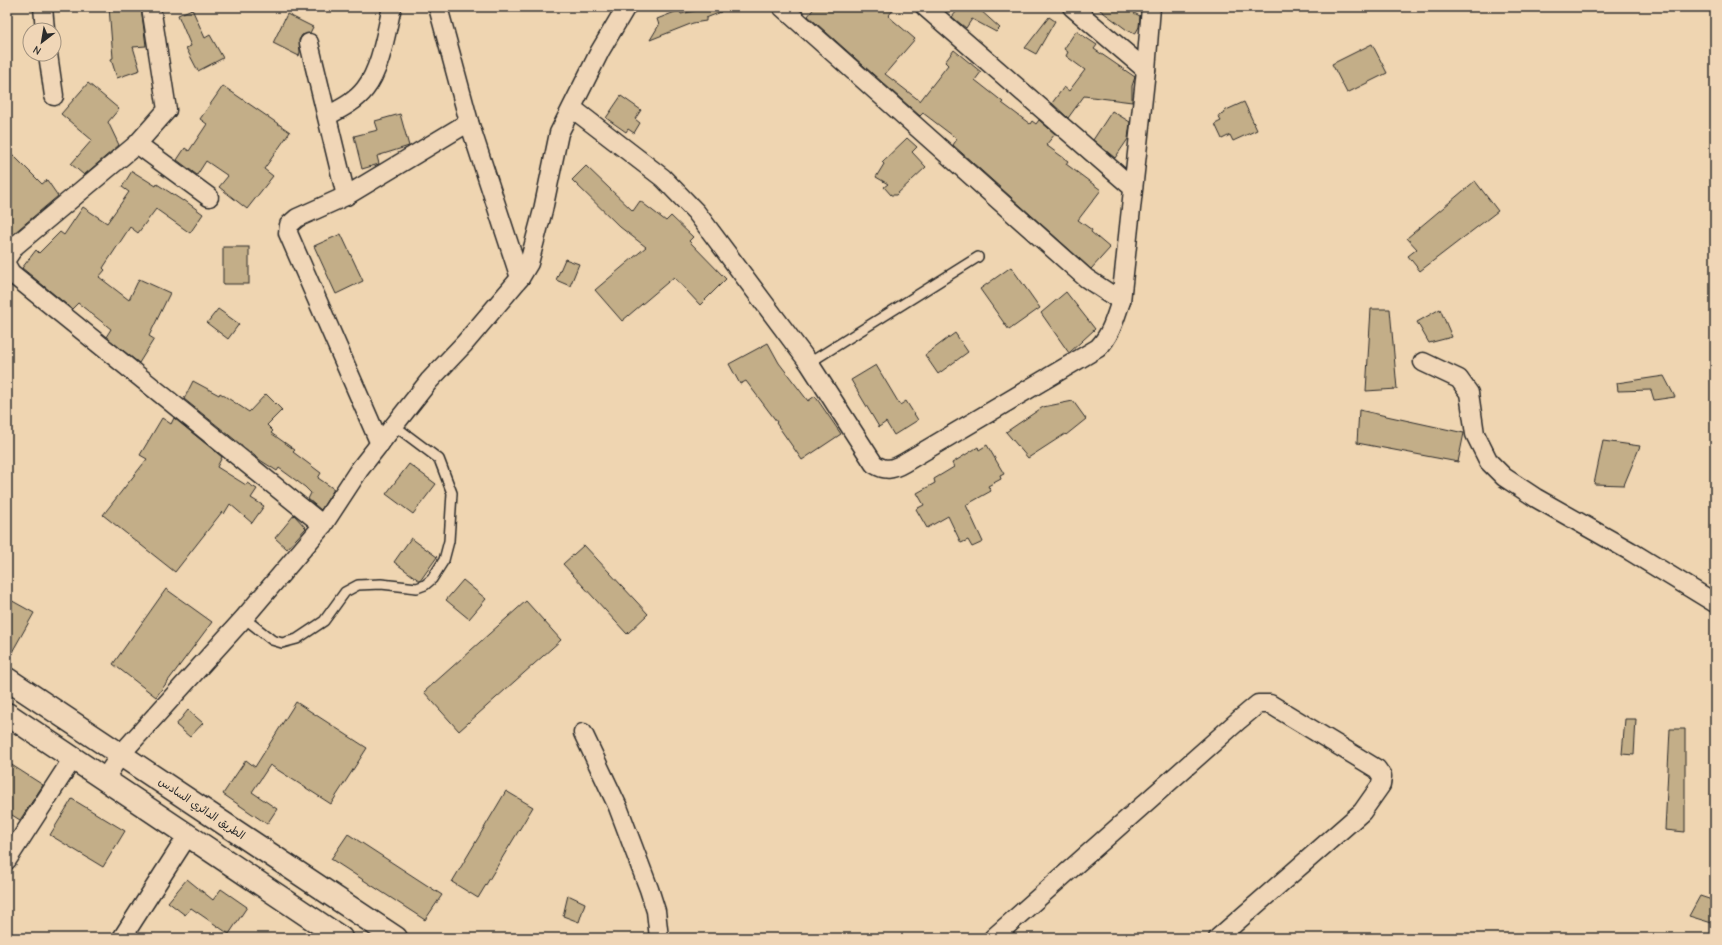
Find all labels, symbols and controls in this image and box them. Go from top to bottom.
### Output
north arrow [22,22,62,62]
text: N [31,43,44,58]
street label: الطريق الدائري السادس [155,775,247,844]

